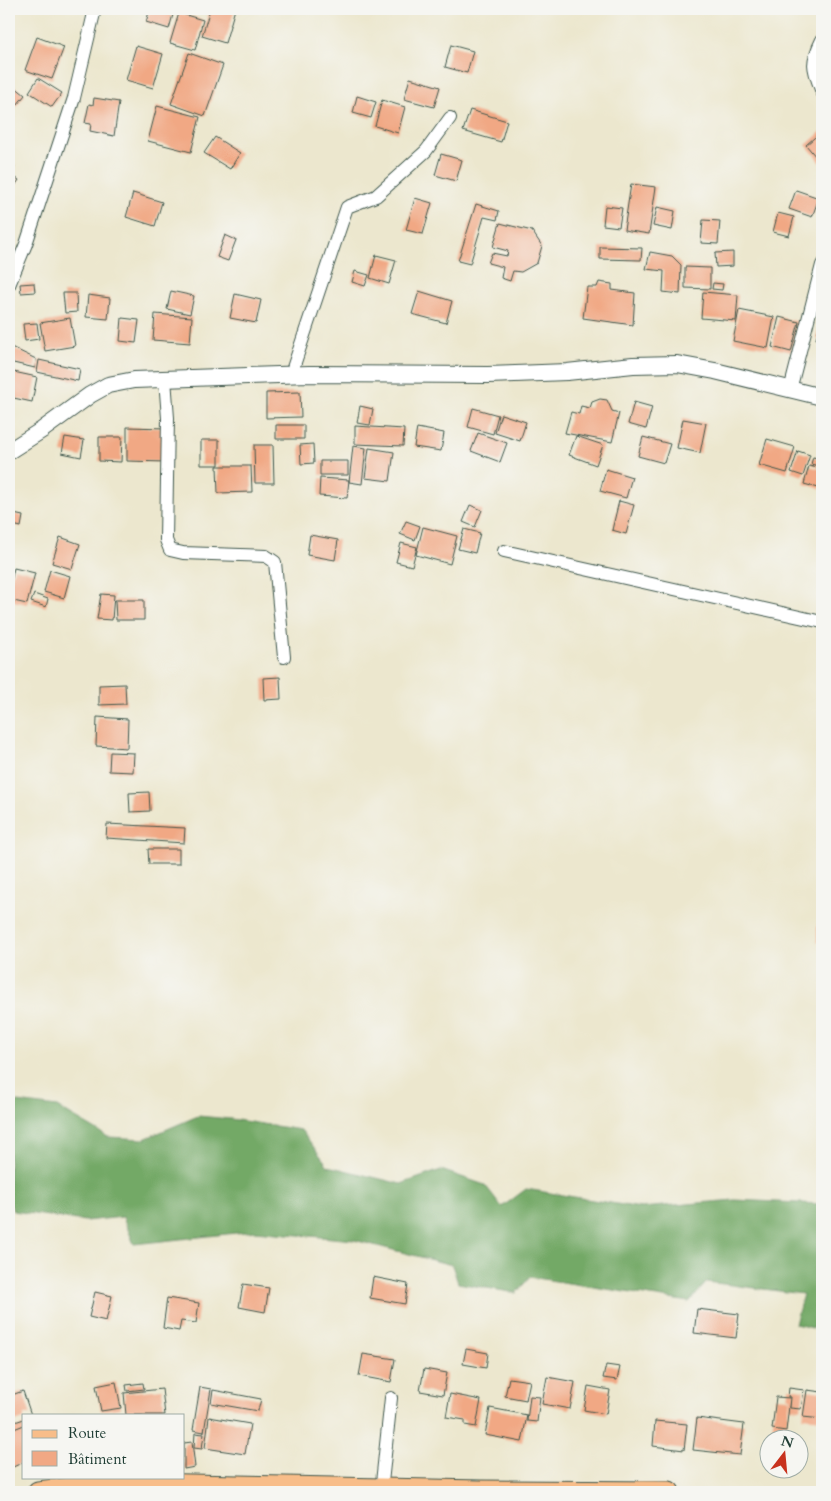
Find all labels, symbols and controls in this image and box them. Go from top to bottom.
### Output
legend [22,1414,185,1478]
text: Route [68,1423,106,1443]
north arrow [758,1428,808,1478]
text: N [779,1431,796,1453]
text: Bâtiment [68,1449,127,1469]

